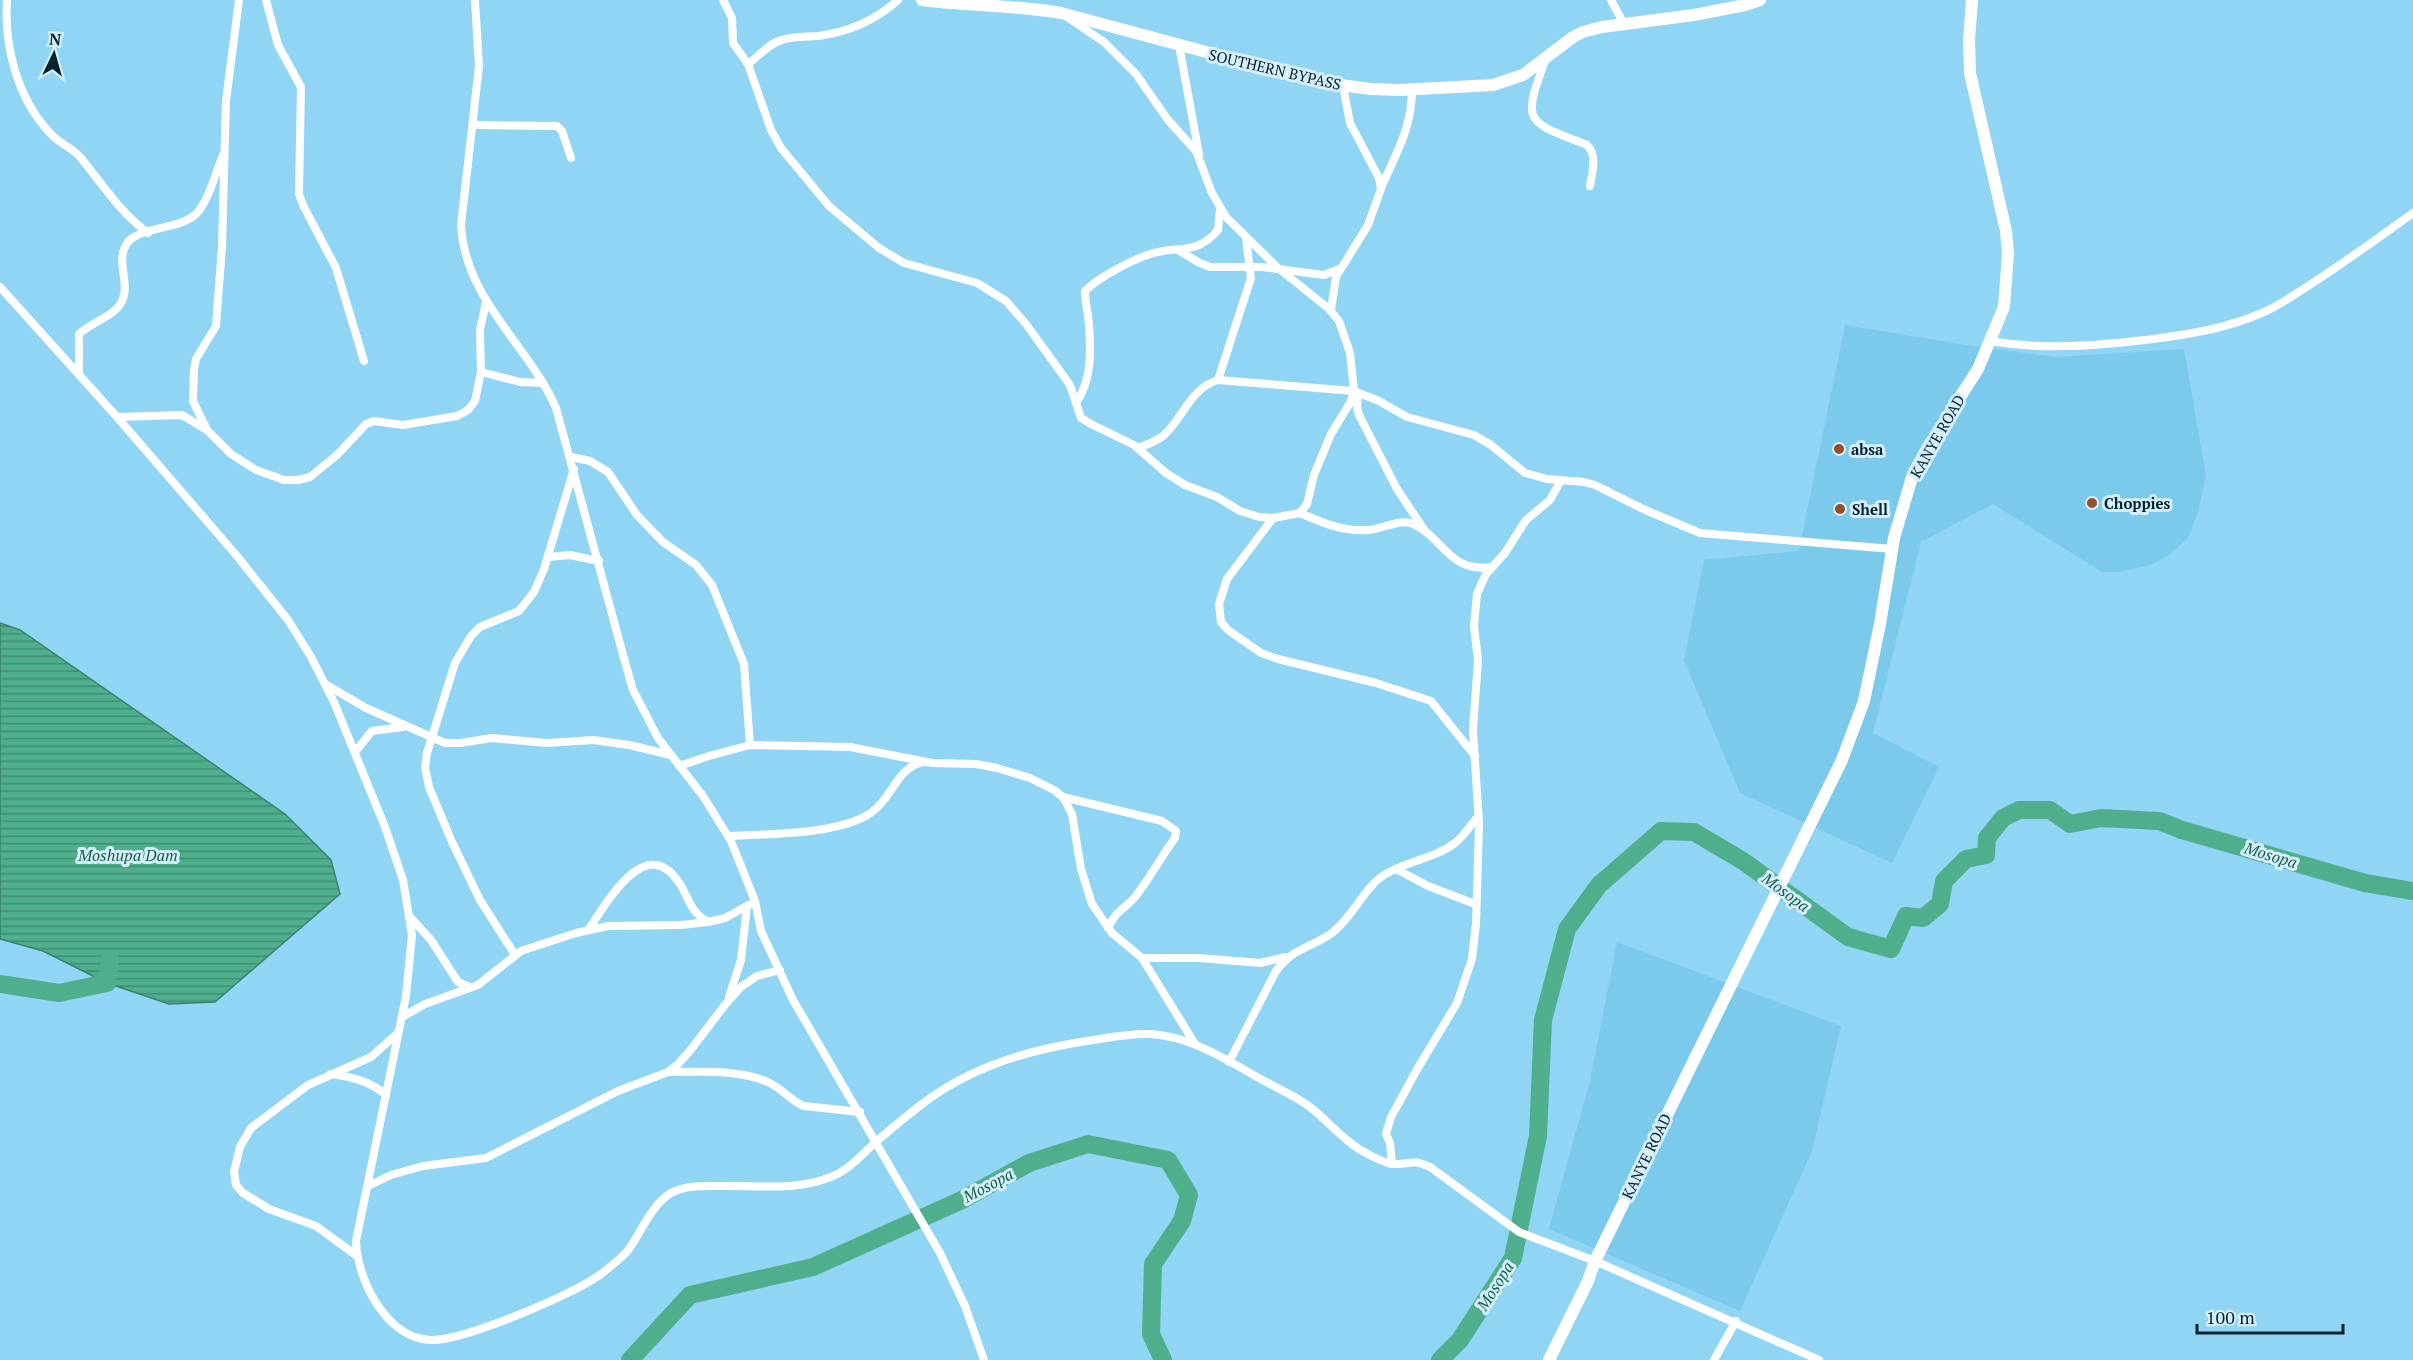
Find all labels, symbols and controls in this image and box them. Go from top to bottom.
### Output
north arrow [24,24,84,84]
text: N [48,28,62,51]
street label: SOUTHERN BYPASS [1207,44,1343,94]
street label: KANYE ROAD [1905,391,1969,481]
place label: absa [1851,439,1884,459]
marker: absa [1832,442,1846,456]
place label: Choppies [2104,493,2171,513]
marker: Choppies [2085,496,2099,510]
place label: Shell [1852,499,1888,519]
marker: Shell [1833,502,1847,516]
water label: Mosopa [2241,836,2300,873]
water label: Moshupa Dam [77,844,178,866]
water label: Mosopa [1757,867,1814,917]
street label: KANYE ROAD [1617,1110,1675,1202]
water label: Mosopa [958,1163,1017,1208]
water label: Mosopa [1471,1257,1519,1316]
scale bar [2197,1297,2342,1335]
text: 100 m [2206,1305,2255,1329]

